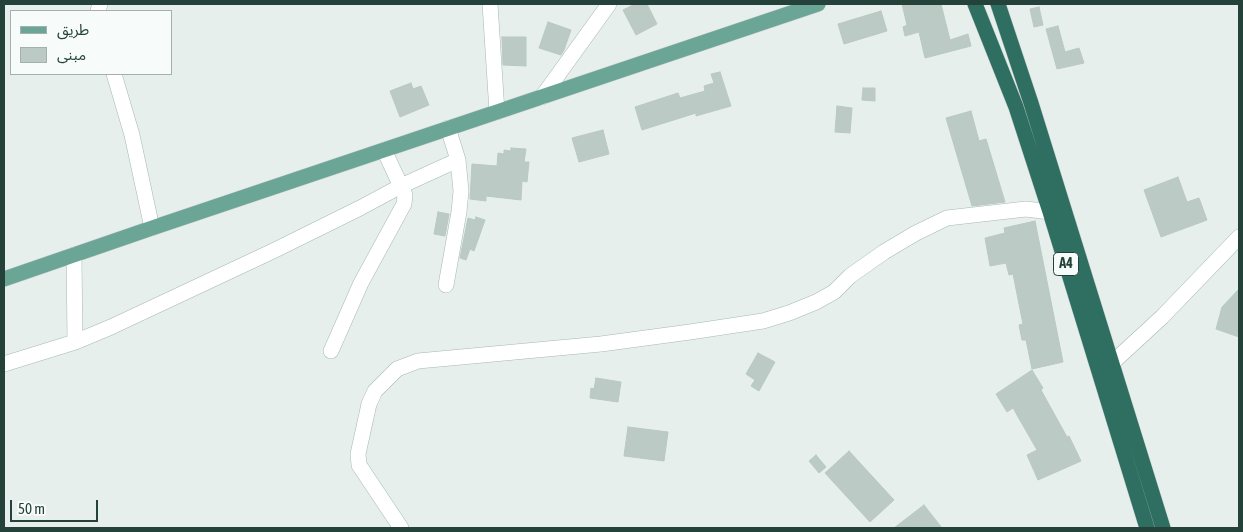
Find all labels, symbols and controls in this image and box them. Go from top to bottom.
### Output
legend [10,10,172,75]
text: طريق [57,21,89,38]
text: مبنى [57,46,86,63]
road number: A4 [1054,252,1078,276]
scale bar [12,490,100,522]
text: 50 m [18,500,45,517]

